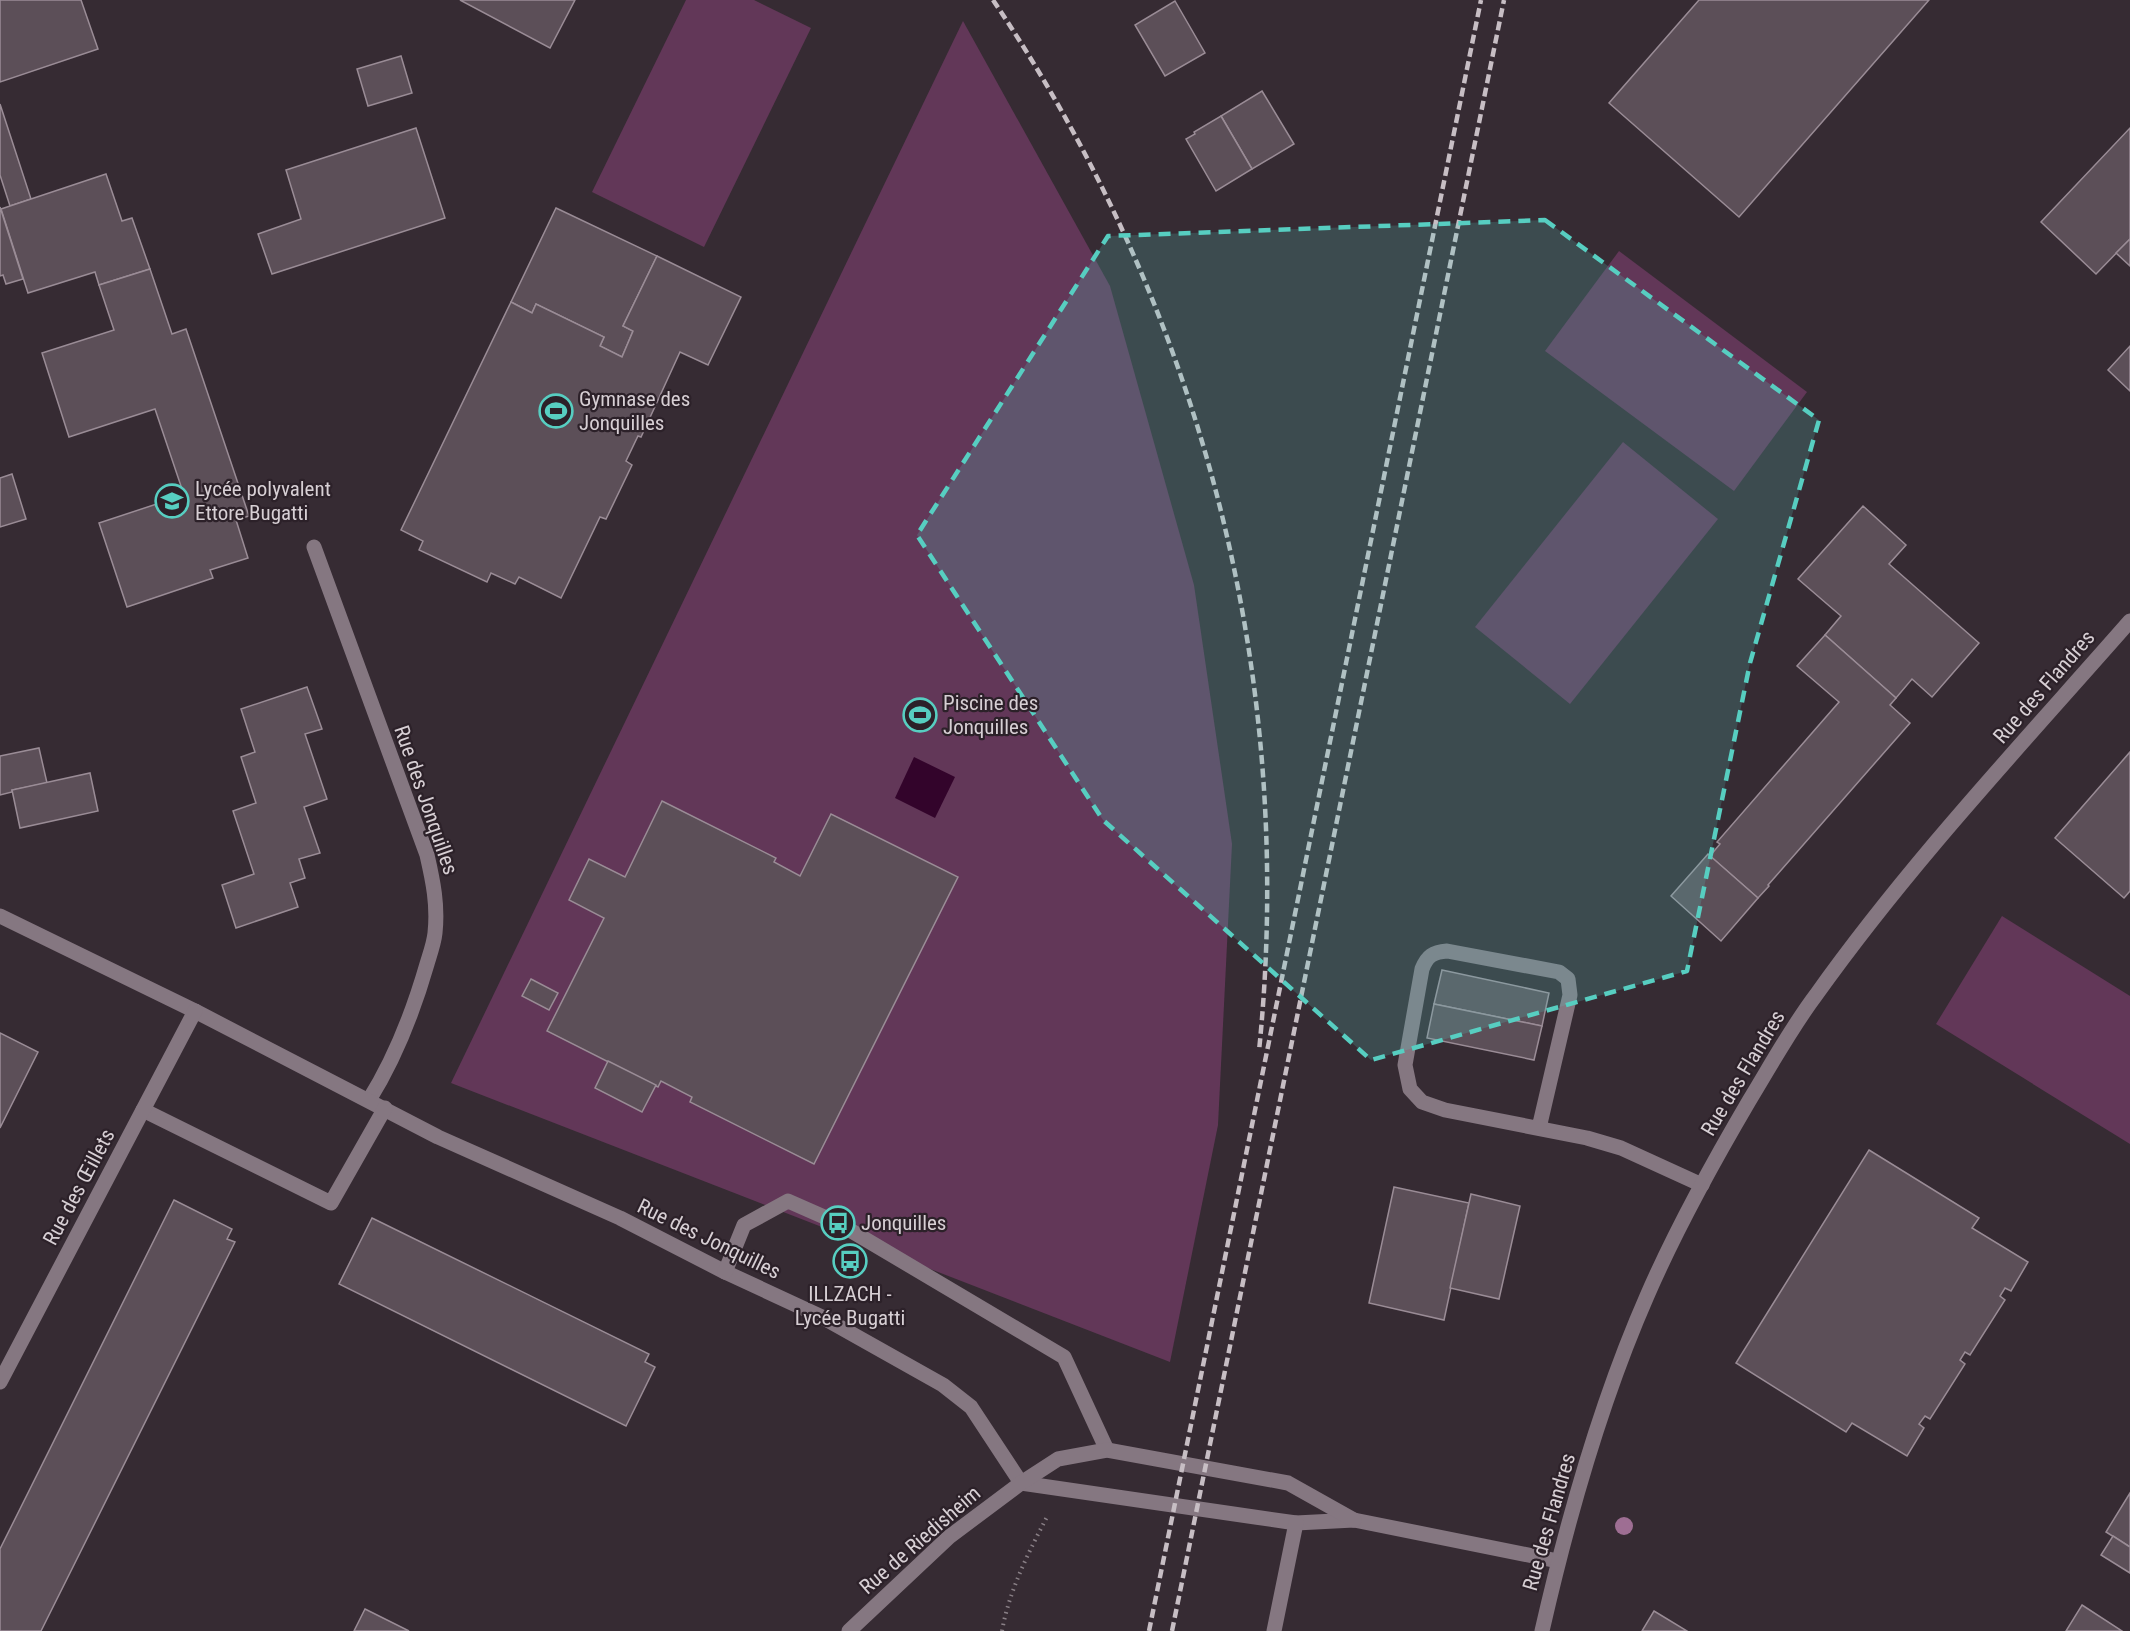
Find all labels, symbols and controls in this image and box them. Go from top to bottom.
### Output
place label: Gymnase des Jonquilles [579,387,690,435]
sports icon: Gymnase des Jonquilles [538,393,574,429]
place label: Lycée polyvalent Ettore Bugatti [195,477,331,525]
school or university icon: Lycée polyvalent Ettore Bugatti [154,483,190,519]
street label: Rue des Flandres [1988,626,2100,748]
place label: Piscine des Jonquilles [943,691,1038,739]
sports icon: Piscine des Jonquilles [902,697,938,733]
street label: Rue des Jonquilles [389,722,463,878]
street label: Rue des Flandres [1696,1006,1790,1140]
street label: Rue des Œillets [38,1125,120,1249]
street label: Rue des Jonquilles [634,1194,784,1284]
bus stop icon: Jonquilles [820,1205,856,1241]
place label: Jonquilles [861,1211,946,1235]
bus stop icon: ILLZACH - Lycée Bugatti [832,1243,868,1279]
place label: ILLZACH - Lycée Bugatti [795,1282,905,1330]
street label: Rue des Flandres [1518,1451,1580,1593]
street label: Rue de Riedisheim [855,1481,985,1599]

